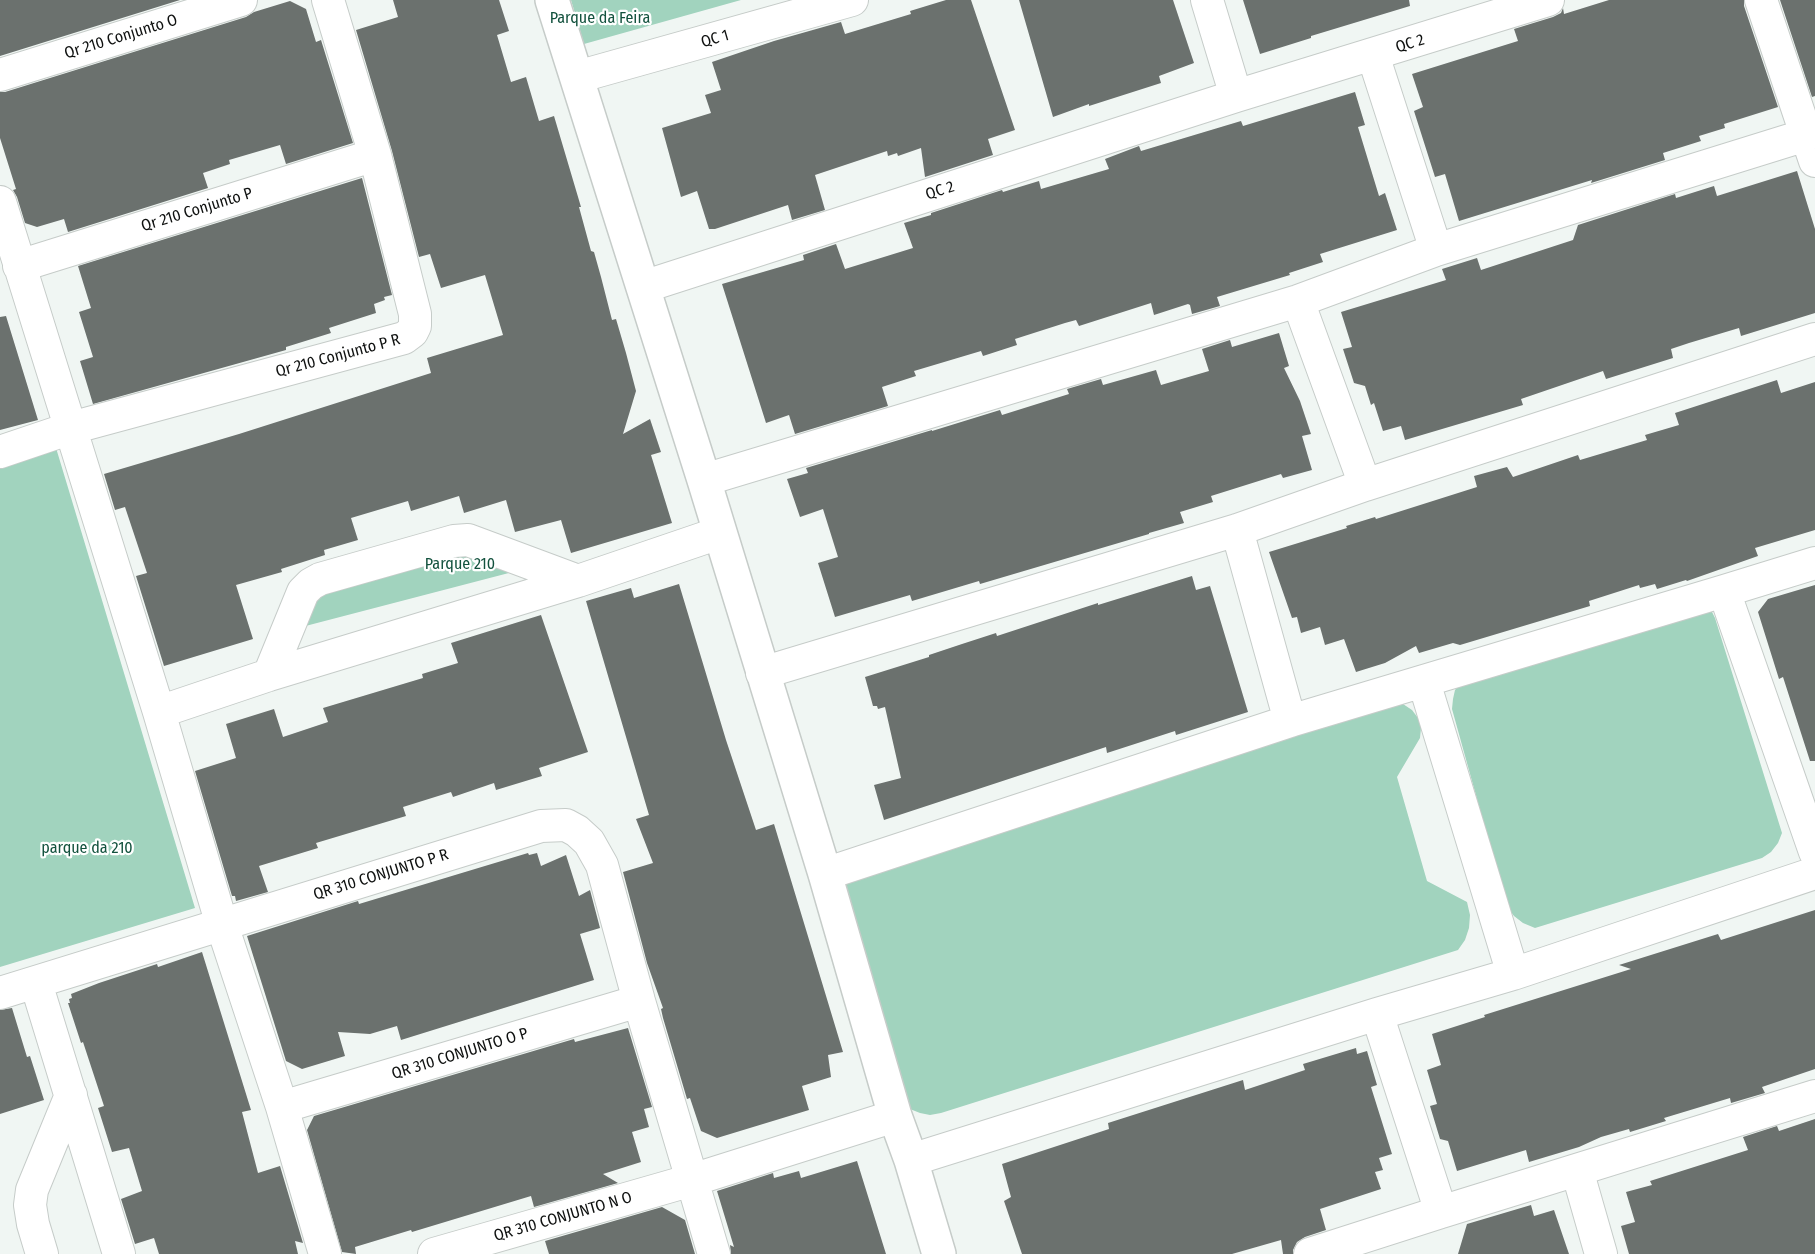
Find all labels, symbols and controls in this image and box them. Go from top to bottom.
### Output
park label: Parque da Feira [550,9,650,29]
street label: Qr 210 Conjunto O [62,11,180,63]
street label: QC 1 [699,26,731,52]
street label: QC 2 [1393,31,1427,57]
street label: QC 2 [923,177,957,205]
street label: Qr 210 Conjunto P [139,184,255,236]
street label: Qr 210 Conjunto P R [274,330,402,382]
park label: Parque 210 [425,555,495,575]
park label: parque da 210 [41,839,133,859]
street label: QR 310 CONJUNTO P R [311,845,451,905]
street label: QR 310 CONJUNTO O P [389,1024,531,1084]
street label: QR 310 CONJUNTO N O [492,1188,634,1246]

